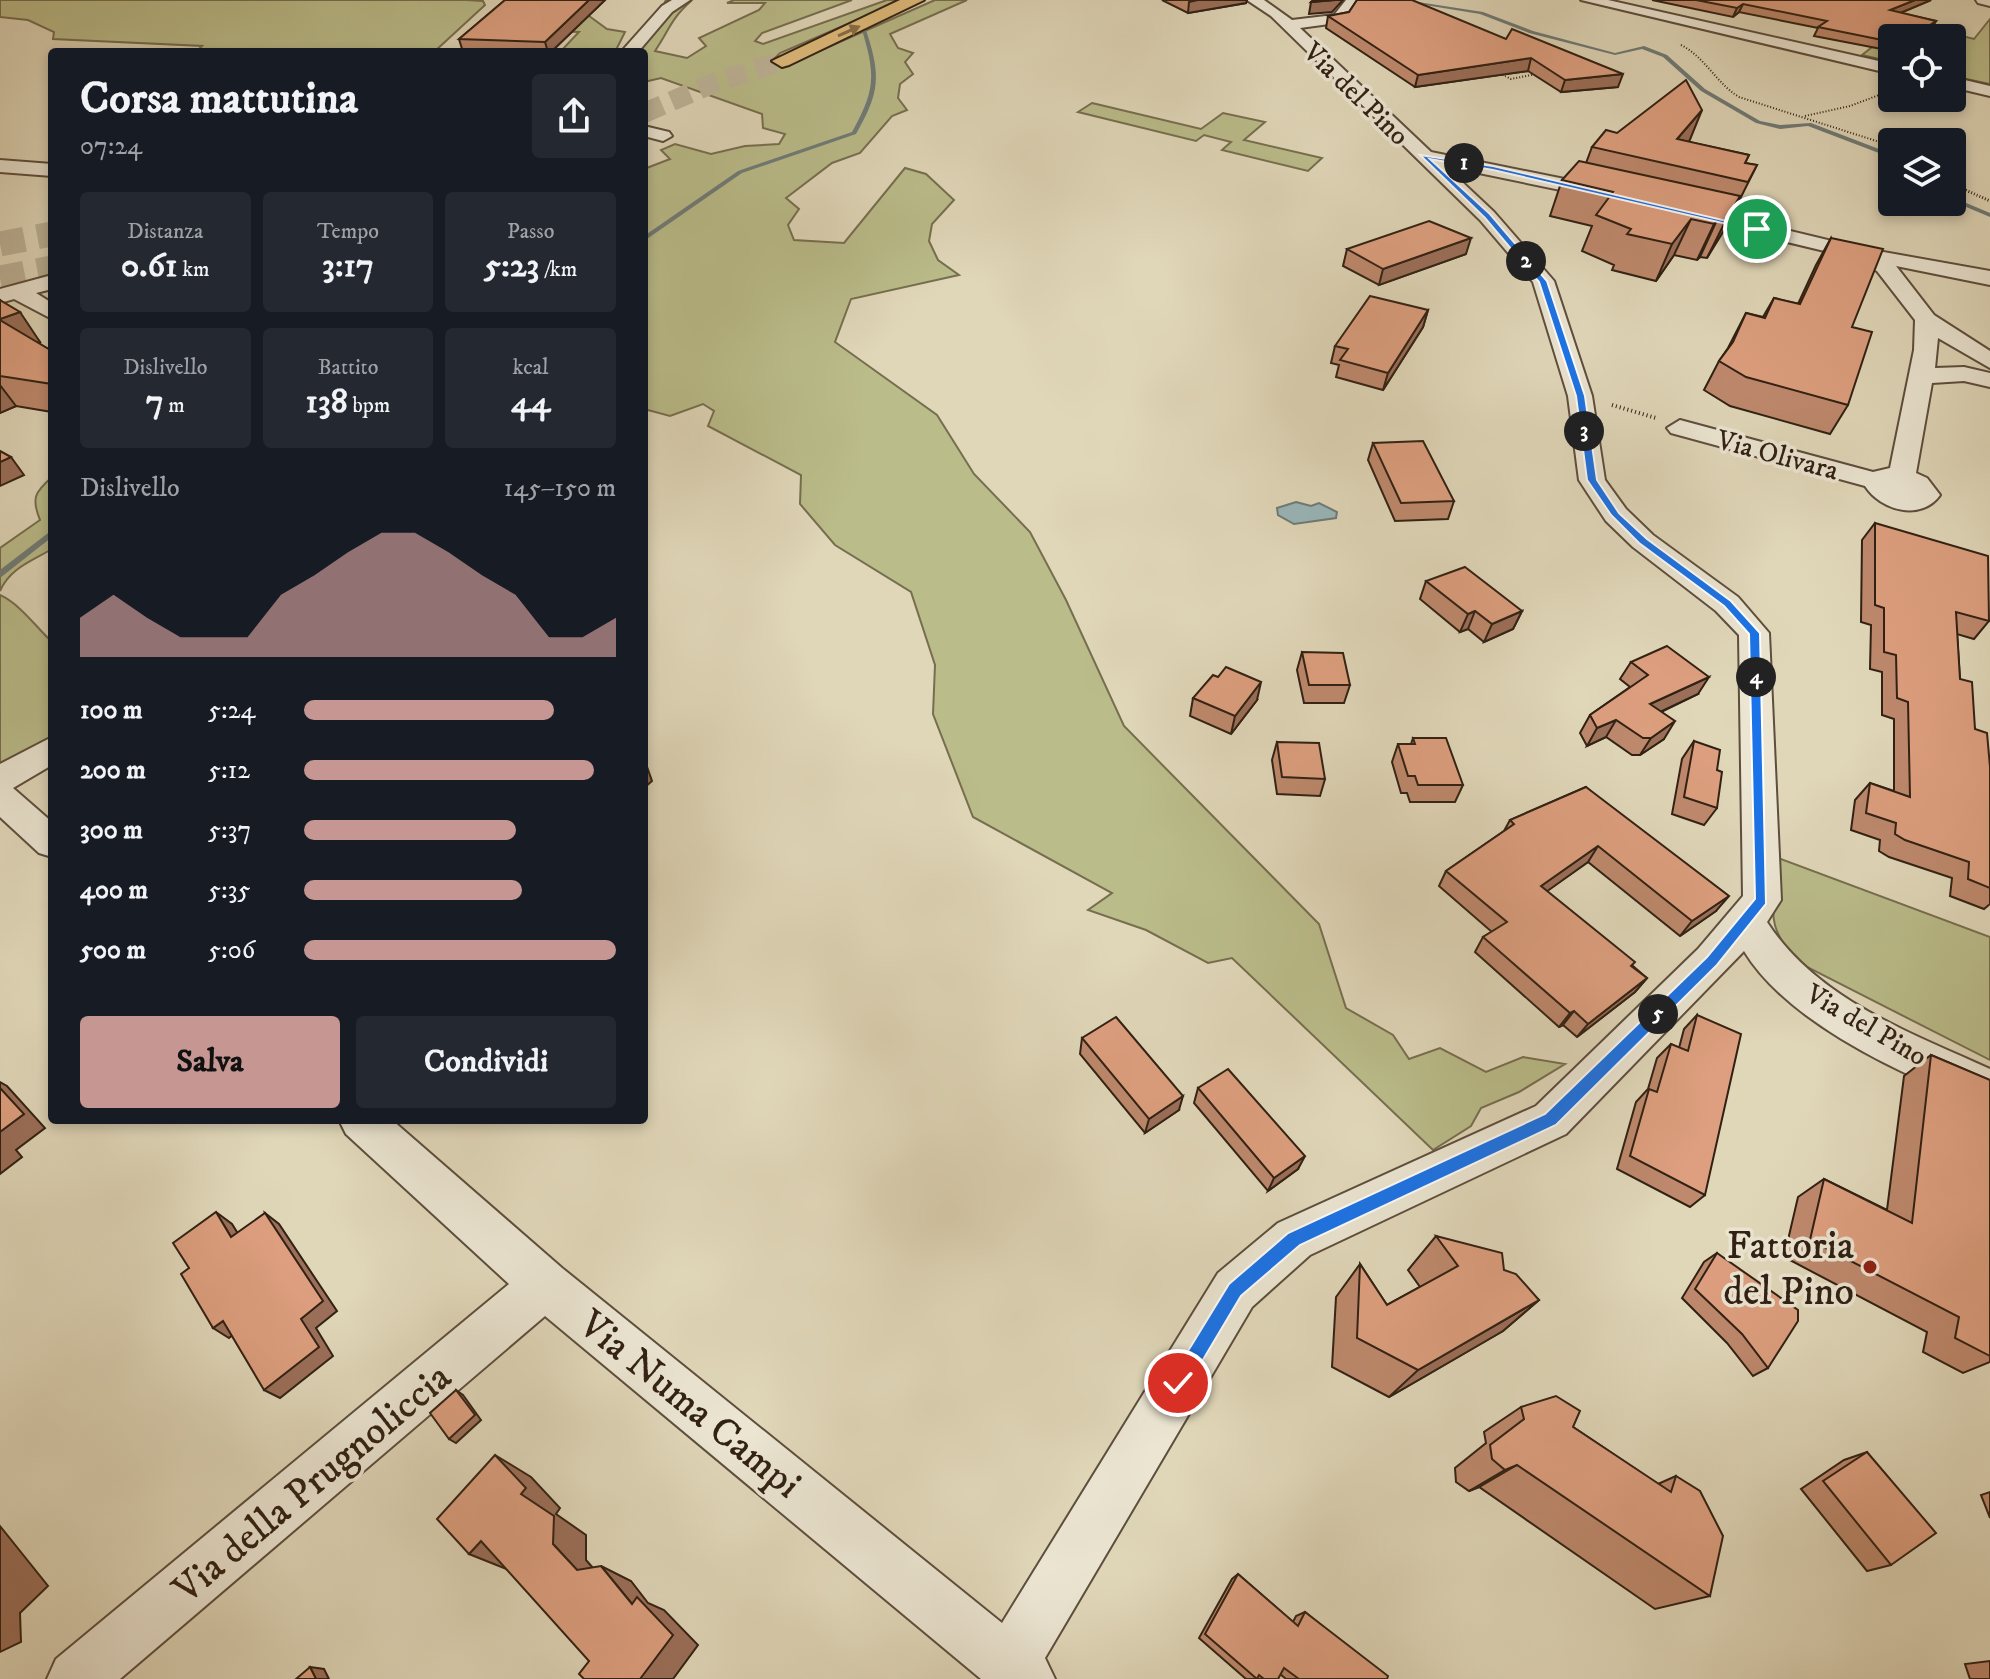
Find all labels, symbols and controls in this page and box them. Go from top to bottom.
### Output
one-way arrow [837,24,861,38]
map controls [1878,24,1966,216]
button: locate [1878,24,1966,112]
street label: Via del Pino [1295,34,1416,153]
text: Corsa mattutina [80,72,358,127]
button: share [532,74,616,158]
button: layers [1878,128,1966,216]
text: 07:24 [80,130,142,163]
pin: 1 [1444,143,1484,183]
text: 1 [1460,149,1468,176]
pin [1723,195,1791,263]
icon: arrive [1735,207,1779,251]
text: Distanza [127,218,203,245]
text: Tempo [317,218,379,245]
text: Passo [507,218,554,245]
pin: 2 [1506,241,1546,281]
text: 0.61 [121,245,177,287]
text: 3:17 [322,245,374,287]
text: 5:23 [484,245,539,287]
text: 2 [1521,247,1531,274]
text: km [177,256,210,283]
text: /km [539,256,577,283]
text: Dislivello [123,354,207,381]
text: Battito [318,354,378,381]
text: kcal [513,354,549,381]
text: 7 [146,381,164,423]
text: 138 [306,381,348,423]
text: 44 [511,381,550,423]
text: m [164,392,185,419]
text: bpm [348,392,390,419]
pin: 3 [1564,411,1604,451]
text: 3 [1580,417,1588,444]
street label: Via Olivara [1712,422,1842,488]
text: Dislivello [80,472,180,505]
text: 145–150 m [504,472,616,505]
pin: 4 [1736,657,1776,697]
text: 4 [1750,663,1762,690]
text: 100 m [80,694,143,727]
text: 5:24 [208,694,255,727]
text: 200 m [80,754,146,787]
text: 5:12 [208,754,250,787]
text: 300 m [80,814,143,847]
text: 5:37 [208,814,251,847]
text: 400 m [80,874,148,907]
text: 5:35 [208,874,250,907]
text: 500 m [80,934,146,967]
text: 5:06 [208,934,255,967]
street label: Via del Pino [1799,976,1933,1074]
pin: 5 [1638,994,1678,1034]
text: 5 [1653,1000,1663,1027]
button: Salva [80,1016,340,1108]
button: Condividi [356,1016,616,1108]
place label: Fattoria del Pino [1723,1222,1854,1318]
marker: Fattoria del Pino [1861,1258,1879,1276]
street label: Via Numa Campi [567,1300,810,1510]
pin [1144,1349,1212,1417]
street label: Via della Prugnoliccia [163,1353,462,1616]
icon: check [1156,1361,1200,1405]

